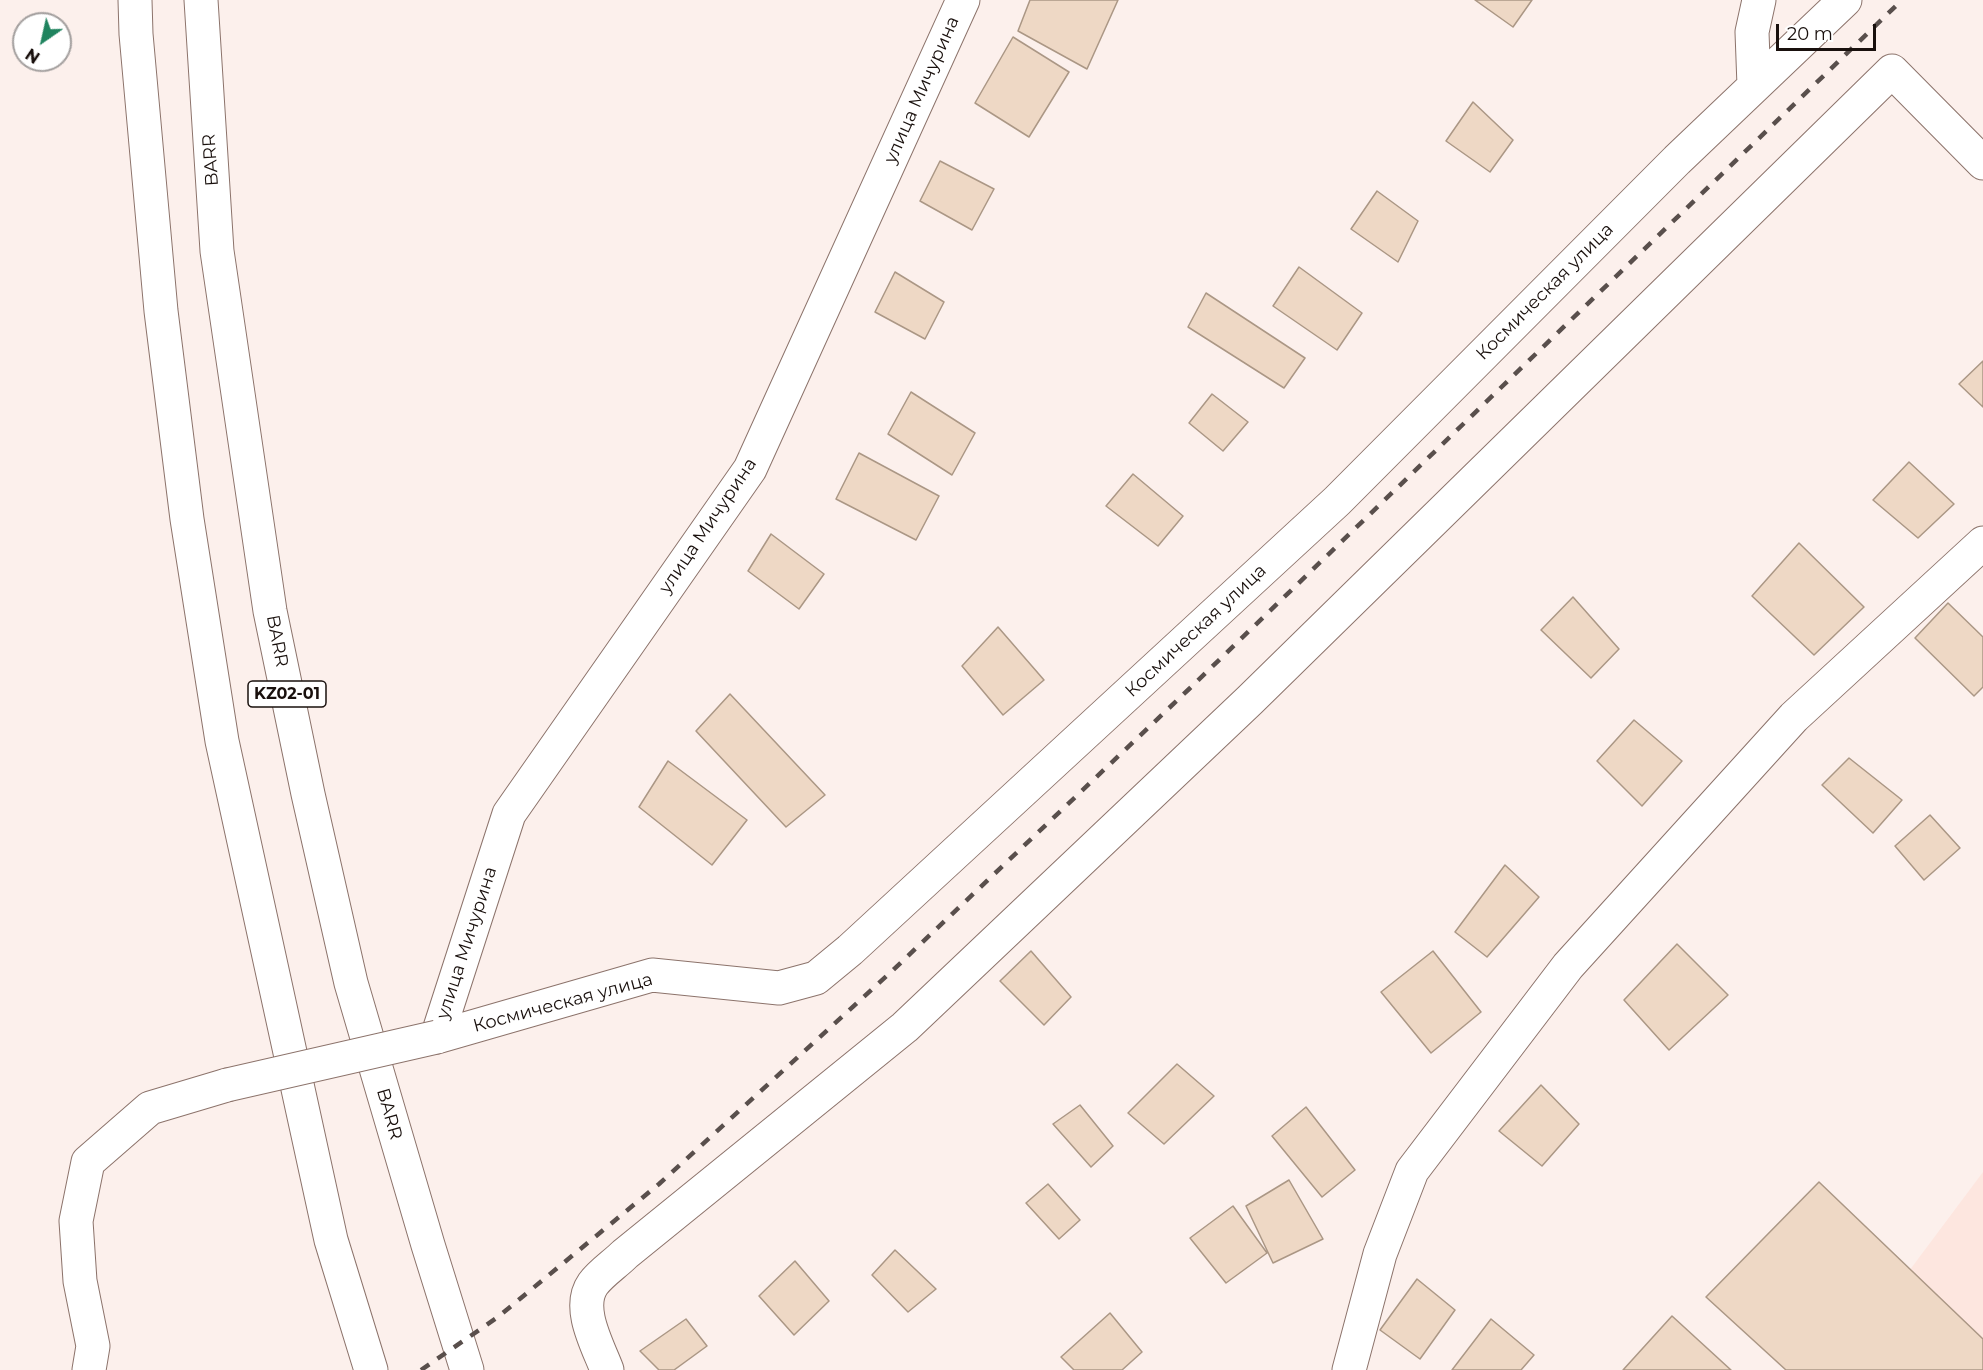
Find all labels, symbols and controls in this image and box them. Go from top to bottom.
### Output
north arrow [12,12,72,72]
scale bar [1779,12,1880,50]
street label: улица Мичурина [880,13,964,167]
text: 20 m [1787,23,1833,45]
text: N [22,44,43,67]
street label: BARR [198,133,224,187]
street label: Космическая улица [1472,219,1618,365]
street label: улица Мичурина [655,454,761,598]
street label: Космическая улица [1121,560,1271,702]
street label: BARR [261,613,293,669]
road number: KZ02-01 [248,681,326,707]
street label: улица Мичурина [432,864,502,1022]
street label: Космическая улица [471,969,655,1037]
street label: BARR [371,1086,407,1142]

